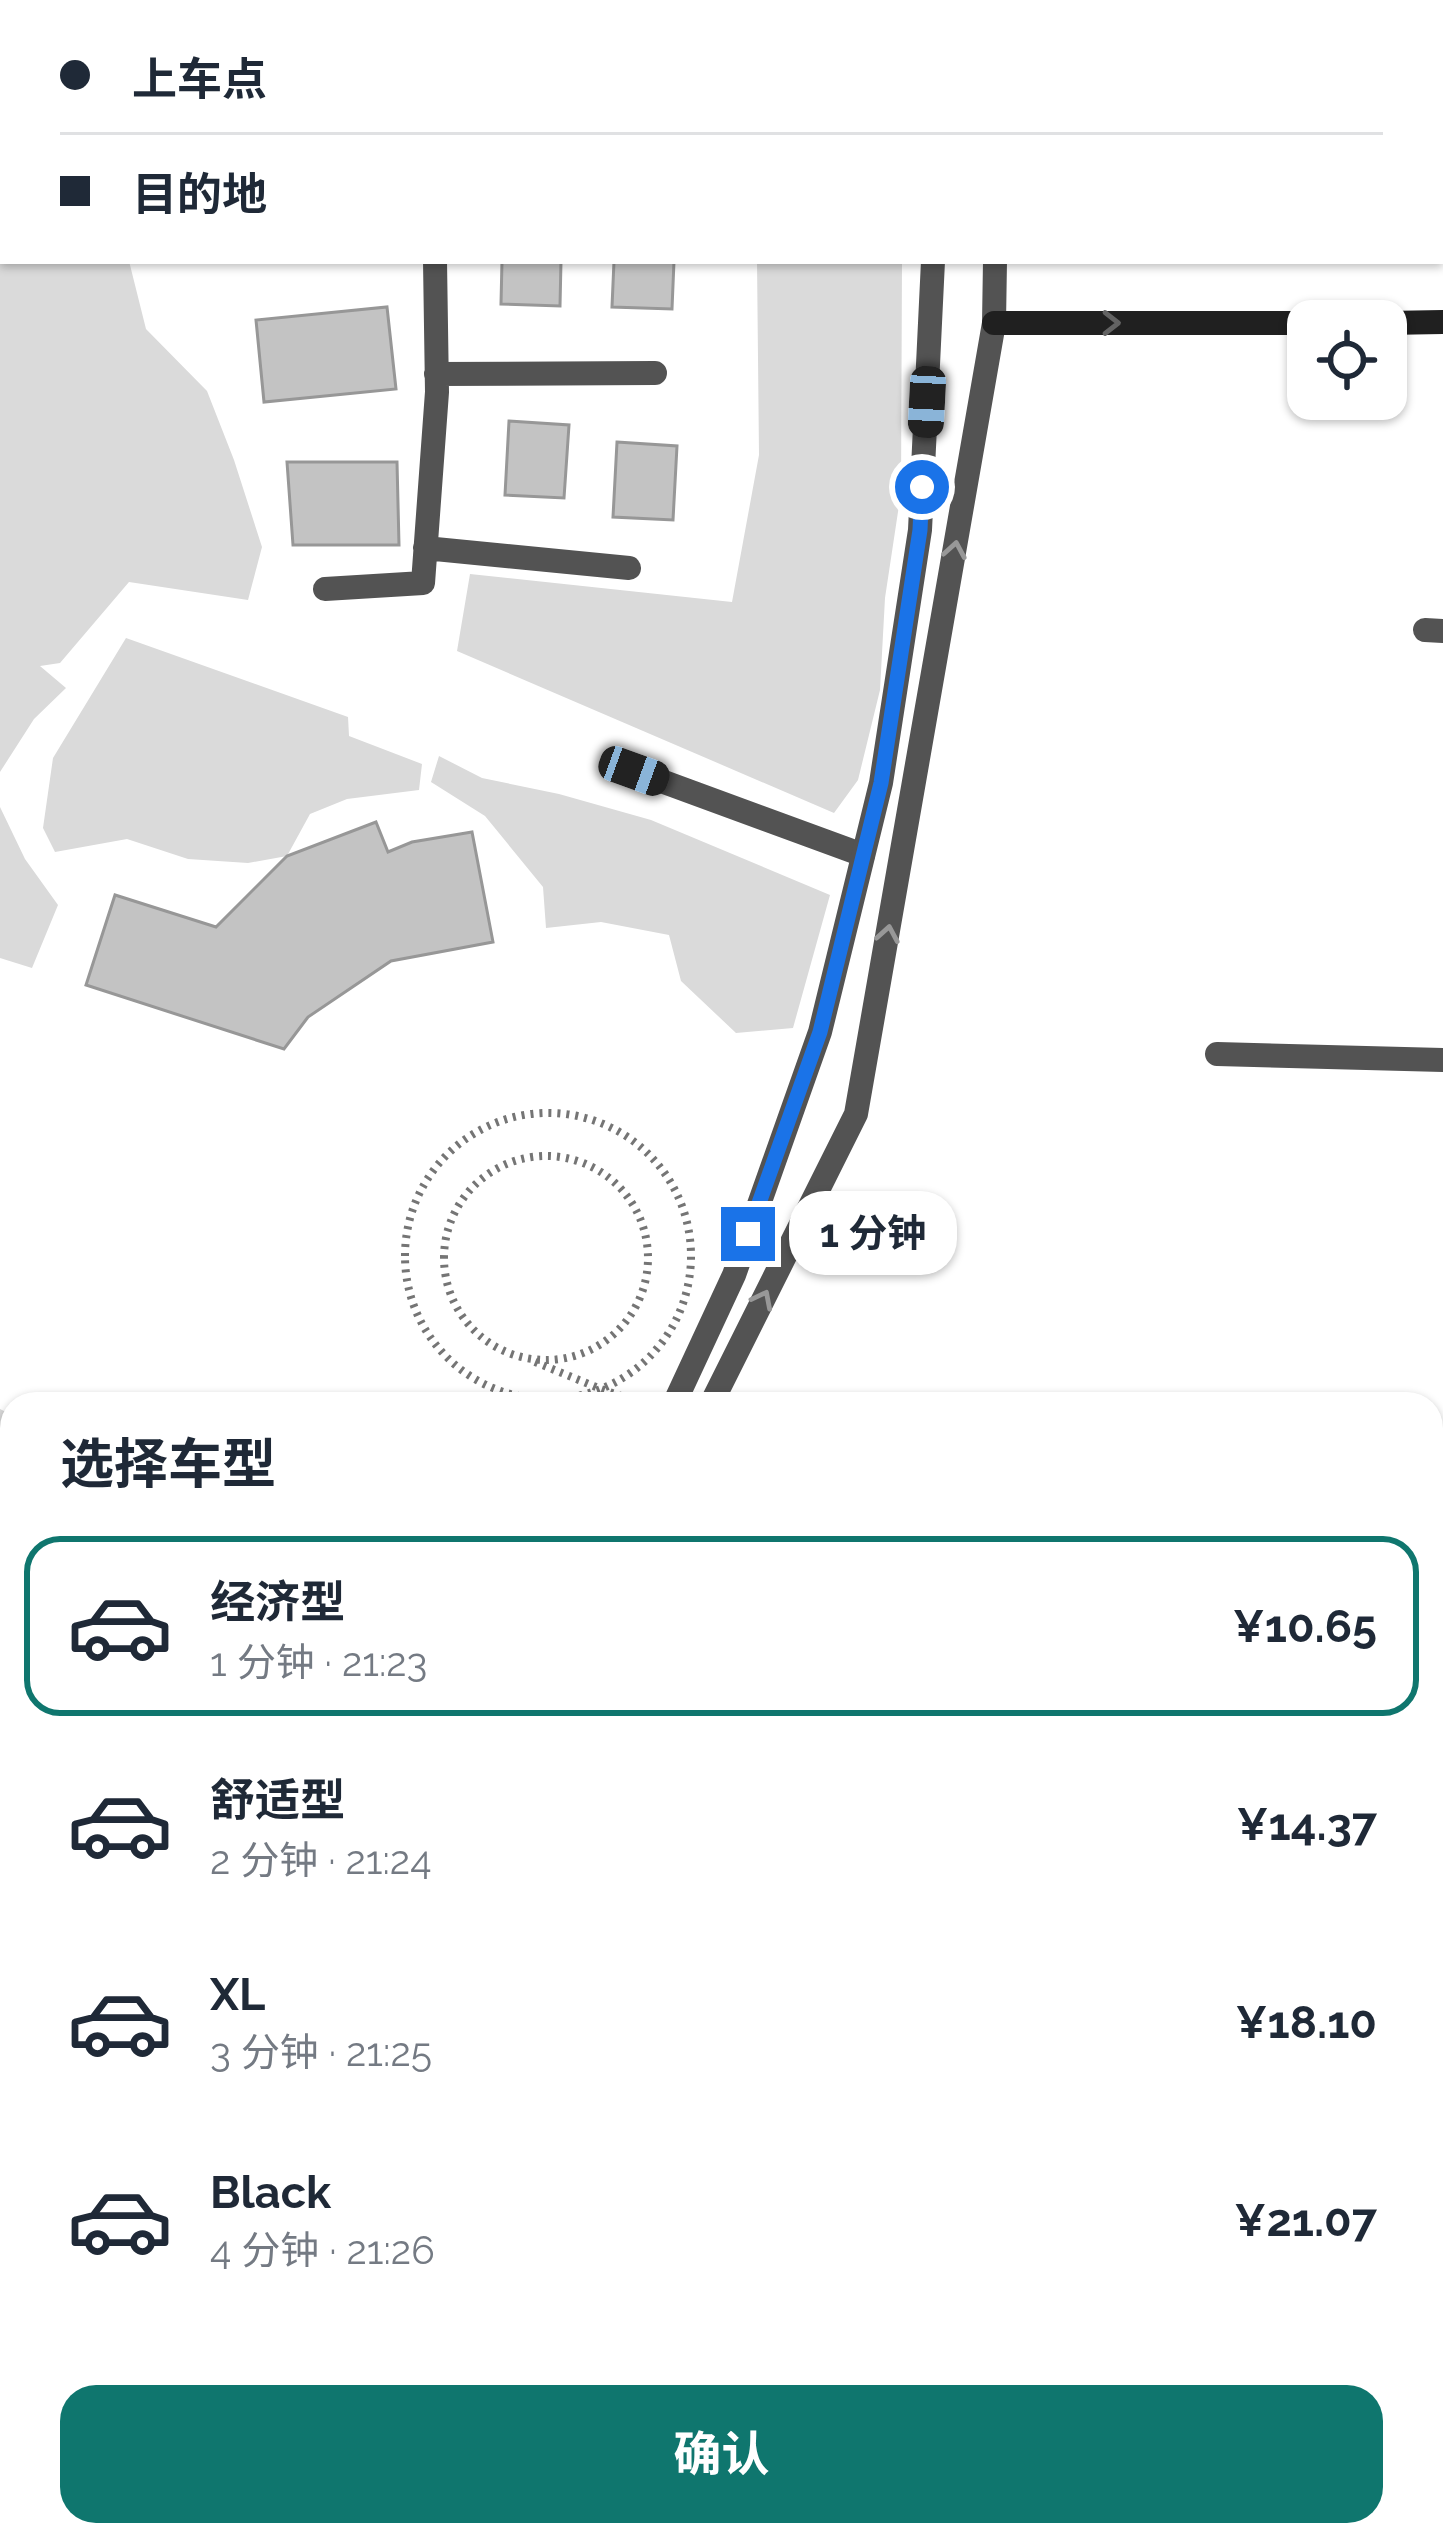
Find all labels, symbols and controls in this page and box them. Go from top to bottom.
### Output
text: 上车点 [132,53,267,106]
text: 目的地 [132,168,267,221]
map controls [1287,300,1407,420]
button: locate [1287,300,1407,420]
one-way arrow [1103,310,1121,336]
car [907,365,947,439]
route start [895,460,949,514]
one-way arrow [941,540,966,560]
car [594,742,674,800]
one-way arrow [874,924,899,944]
callout: 1 分钟 [790,1192,958,1276]
route end [721,1207,775,1261]
text: 1 分钟 [820,1210,926,1256]
one-way arrow [749,1290,772,1312]
text: 选择车型 [60,1432,276,1496]
icon: car [66,1572,174,1680]
text: 经济型 [210,1576,345,1629]
text: ¥10.65 [1233,1600,1377,1653]
text: 1 分钟 · 21:23 [210,1639,427,1685]
icon: car [66,1770,174,1878]
text: 舒适型 [210,1774,345,1827]
text: ¥14.37 [1237,1798,1377,1851]
text: 2 分钟 · 21:24 [210,1837,431,1883]
icon: car [66,1968,174,2076]
text: XL [210,1968,265,2021]
text: ¥18.10 [1236,1996,1377,2049]
text: 3 分钟 · 21:25 [210,2029,432,2075]
icon: car [66,2166,174,2274]
text: Black [210,2166,331,2219]
text: ¥21.07 [1234,2194,1377,2247]
text: 4 分钟 · 21:26 [210,2227,435,2273]
button: 确认 [60,2385,1383,2523]

